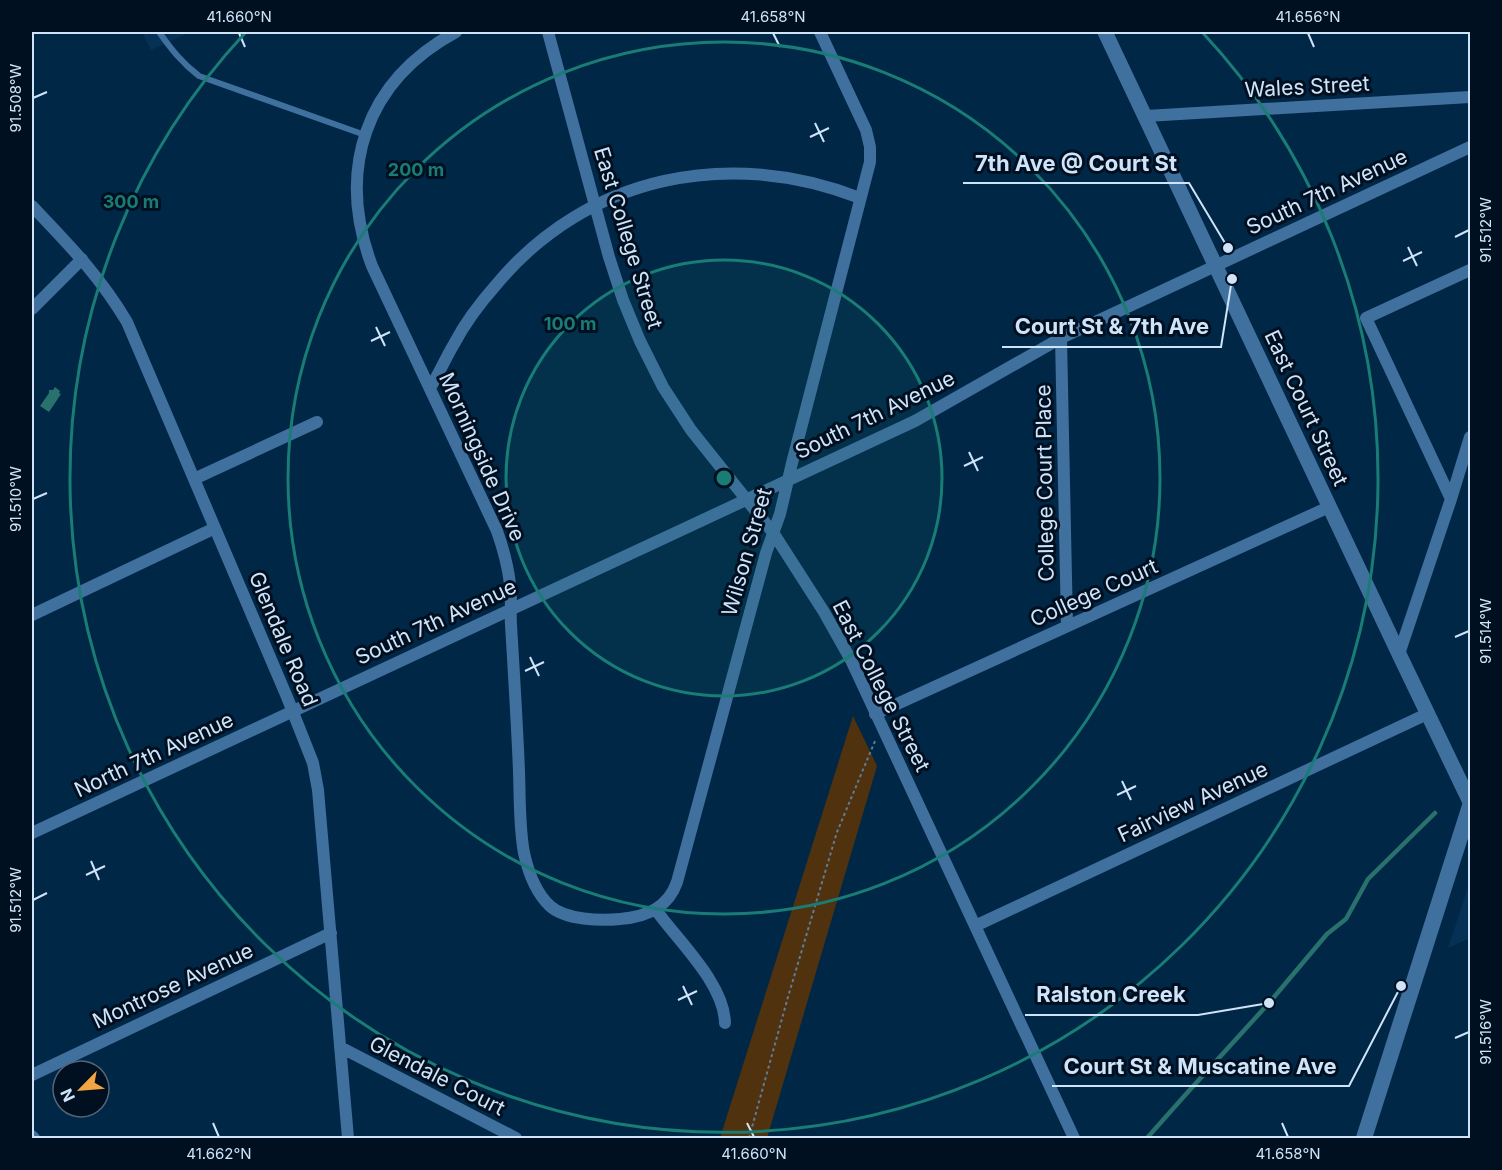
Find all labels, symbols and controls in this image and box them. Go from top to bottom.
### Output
text: 41.660°N [206,7,272,26]
text: 41.658°N [740,7,806,26]
text: 41.656°N [1275,7,1341,26]
text: 91.508°W [6,63,25,132]
street label: Wales Street [1244,71,1370,102]
callout: 7th Ave @ Court St [963,143,1189,183]
street label: South 7th Avenue [1242,143,1411,240]
street label: East College Street [589,144,668,332]
text: 7th Ave @ Court St [975,150,1177,176]
text: 200 m [388,159,444,180]
text: 300 m [103,191,159,212]
text: 91.512°W [1476,197,1495,263]
callout: Court St & 7th Ave [1002,307,1221,347]
text: 100 m [544,313,596,334]
text: Court St & 7th Ave [1015,313,1209,339]
street label: East Court Street [1259,326,1354,490]
street label: South 7th Avenue [791,365,959,464]
street label: Morningside Drive [434,369,531,545]
street label: College Court Place [1030,384,1059,582]
text: 91.510°W [6,466,25,532]
centre of rings [714,468,734,488]
street label: Wilson Street [716,485,777,619]
street label: College Court [1026,553,1161,632]
street label: Glendale Road [244,568,323,710]
street label: South 7th Avenue [351,573,520,670]
street label: East College Street [827,596,936,776]
text: 91.514°W [1476,598,1495,664]
street label: North 7th Avenue [70,707,237,802]
street label: Fairview Avenue [1114,756,1272,847]
text: 91.512°W [6,867,25,933]
street label: Montrose Avenue [89,937,257,1034]
callout: Ralston Creek [1025,975,1198,1015]
text: Ralston Creek [1036,981,1186,1007]
text: 91.516°W [1476,999,1495,1065]
street label: Glendale Court [365,1031,509,1121]
callout: Court St & Muscatine Ave [1052,1046,1349,1086]
text: Court St & Muscatine Ave [1063,1053,1337,1079]
north arrow [51,1059,111,1119]
text: N [56,1086,79,1105]
text: 41.662°N [186,1144,252,1163]
text: 41.660°N [721,1144,787,1163]
text: 41.658°N [1255,1144,1321,1163]

